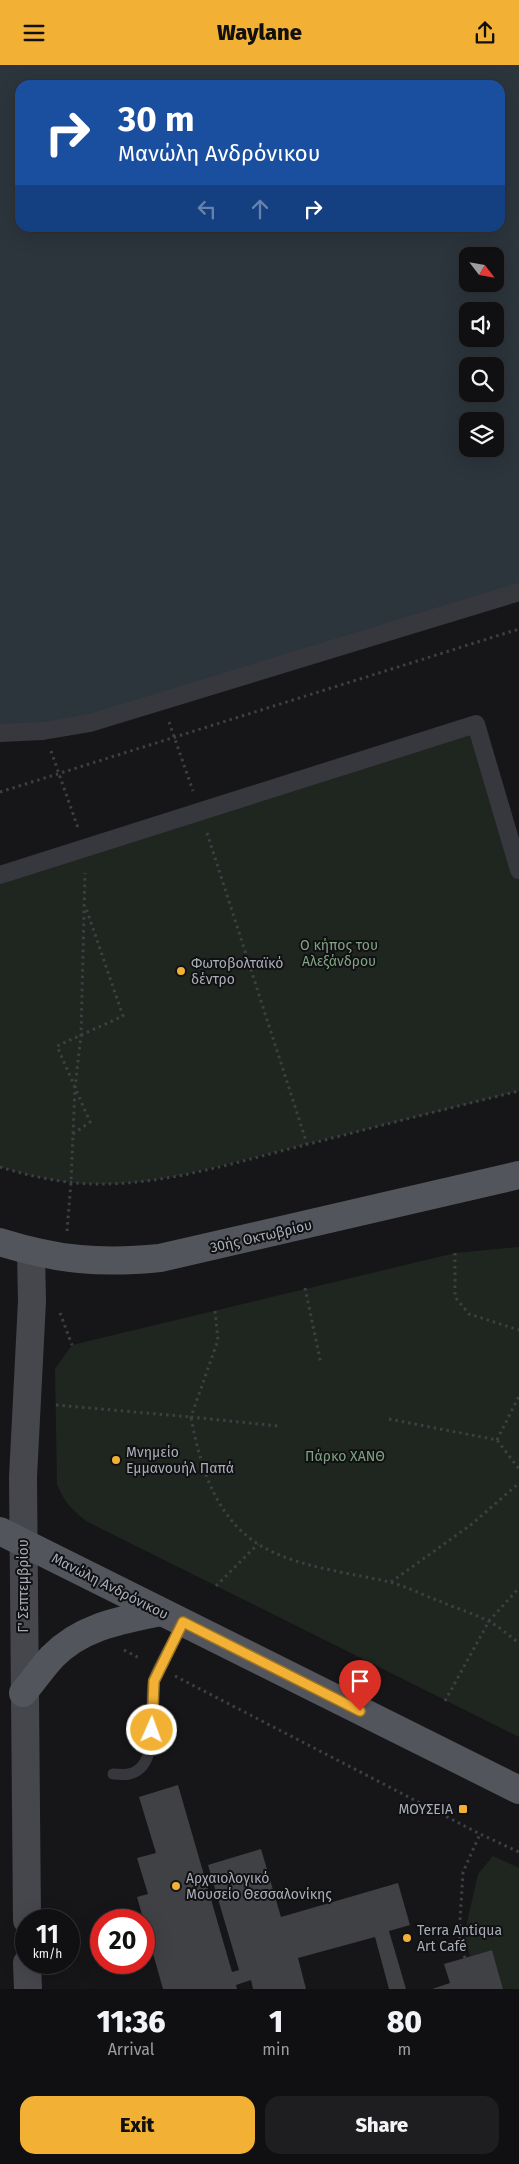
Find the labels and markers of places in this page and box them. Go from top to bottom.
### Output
place label: Φωτοβολταϊκό δέντρο [191,955,284,988]
marker: Φωτοβολταϊκό δέντρο [175,965,187,977]
place label: Μνημείο Εμμανουήλ Παπά [126,1444,234,1477]
marker: Μνημείο Εμμανουήλ Παπά [110,1454,122,1466]
pin [339,1660,381,1711]
place label: ΜΟΥΣΕΙΑ [399,1801,453,1818]
marker: ΜΟΥΣΕΙΑ [457,1803,469,1815]
place label: Αρχαιολογικό Μουσείο Θεσσαλονίκης [186,1870,332,1903]
marker: Αρχαιολογικό Μουσείο Θεσσαλονίκης [170,1880,182,1892]
place label: Terra Antiqua Art Café [417,1922,502,1955]
marker: Terra Antiqua Art Café [401,1932,413,1944]

